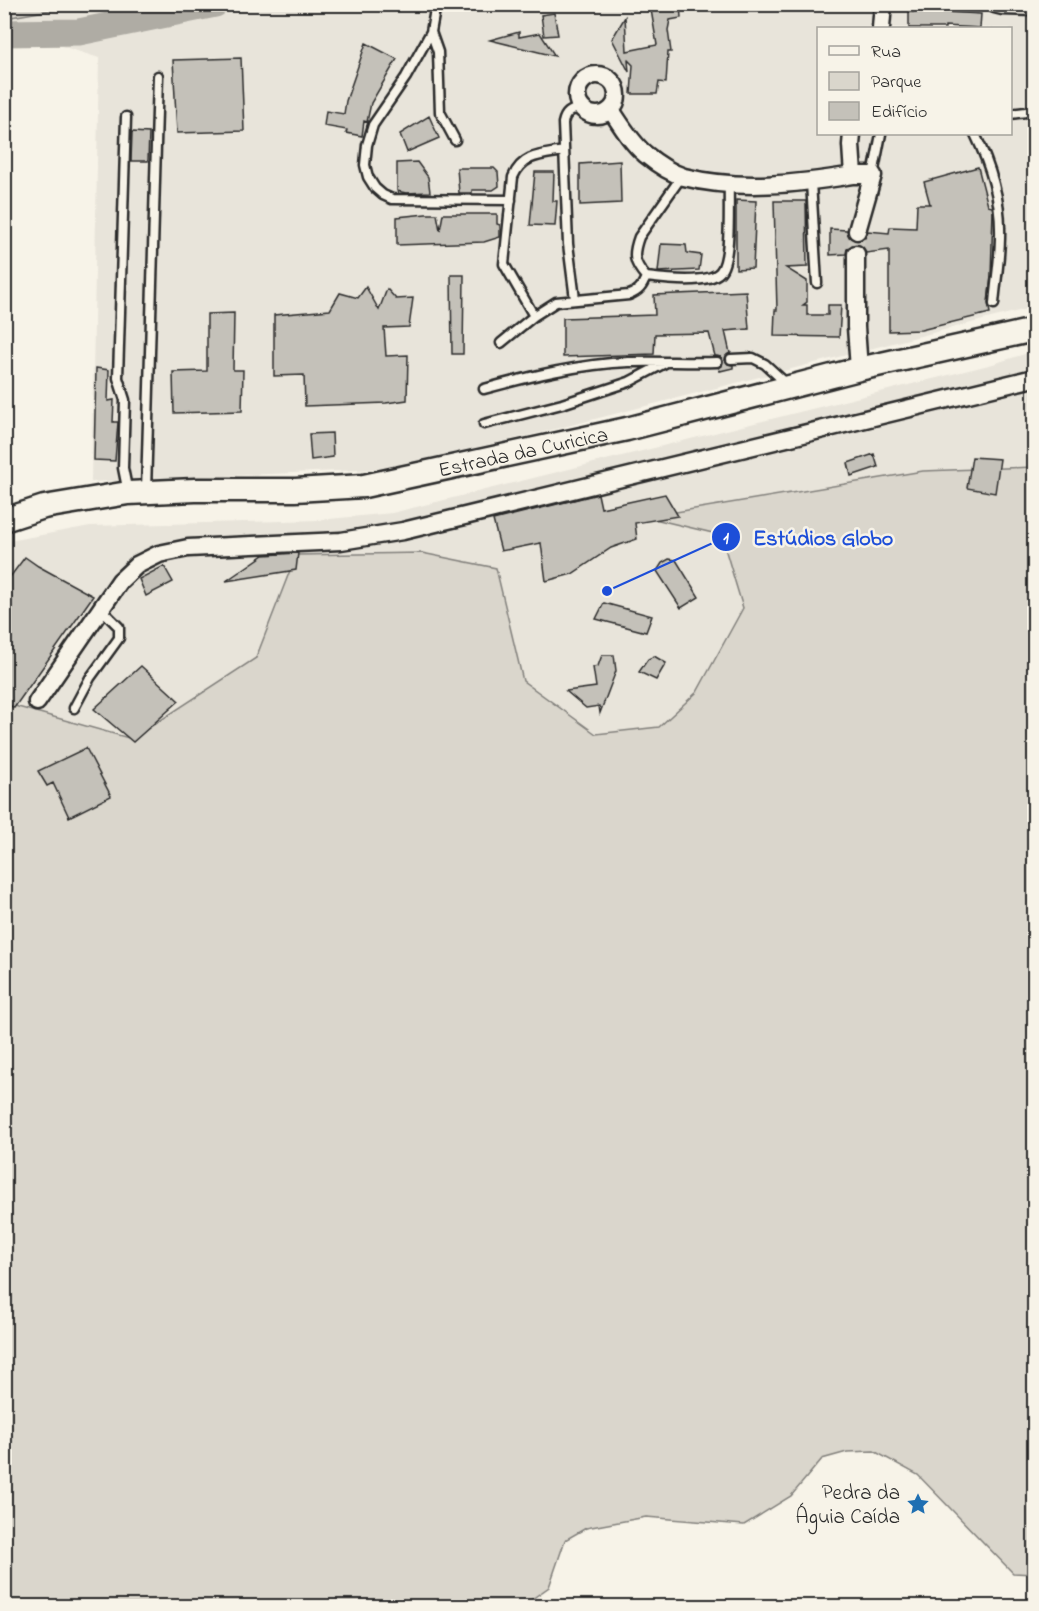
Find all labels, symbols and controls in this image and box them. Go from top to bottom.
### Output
legend [817,27,1012,135]
text: Rua [871,40,901,66]
text: Parque [871,70,922,96]
text: Edifício [871,100,927,126]
street label: Estrada da Curicica [436,421,611,486]
callout: Estúdios Globo [711,517,905,557]
text: Estúdios Globo [753,524,893,556]
text: 1 [723,526,729,552]
place label: Pedra da Águia Caída [796,1479,900,1535]
place icon: Pedra da Águia Caída [905,1491,931,1517]

